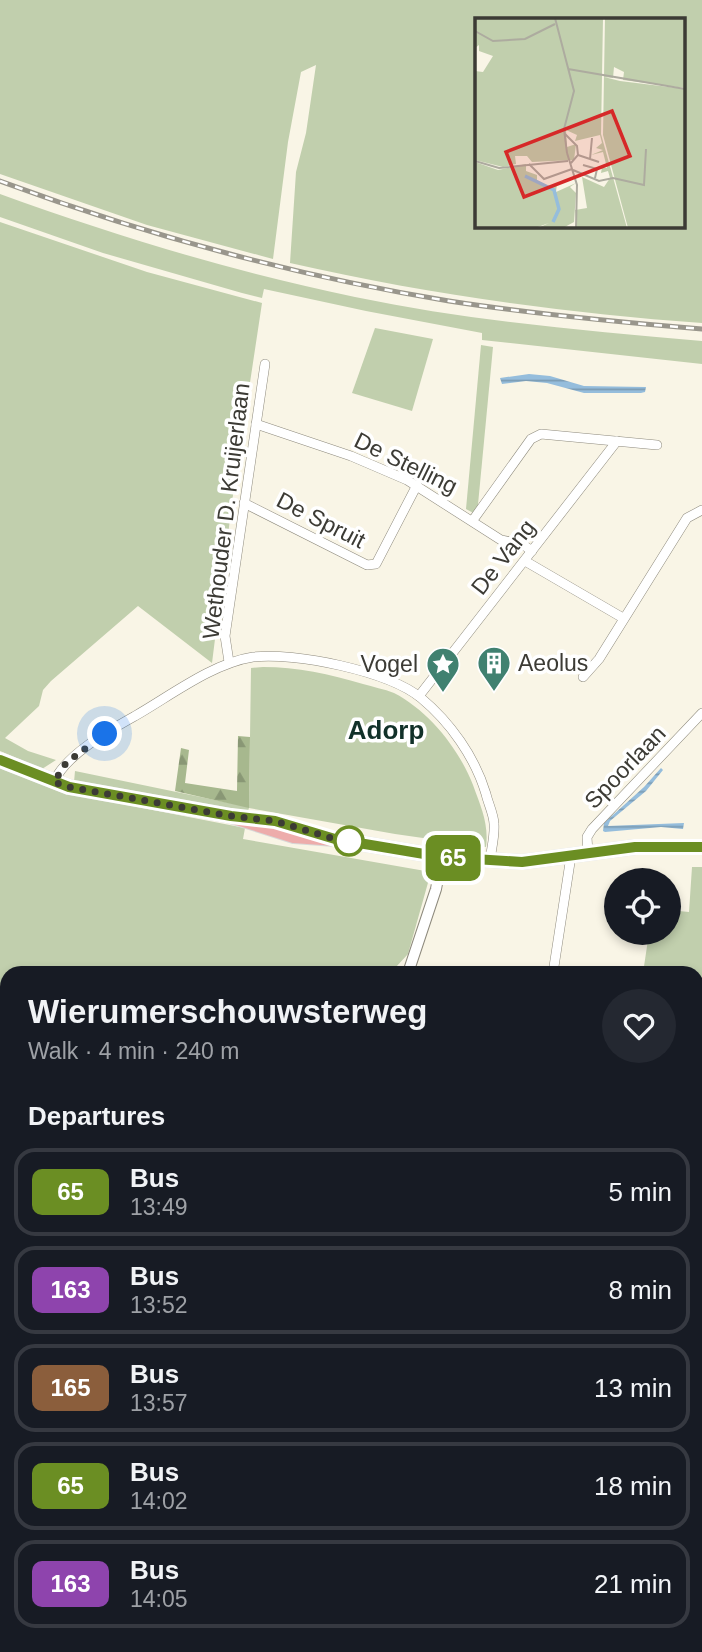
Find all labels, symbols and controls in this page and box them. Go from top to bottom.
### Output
inset map [475,18,684,228]
street label: Wethouder D. Kruijerlaan [197,381,255,641]
street label: De Stelling [350,427,462,499]
street label: De Spruit [272,487,370,554]
street label: De Vang [466,514,540,600]
building icon: Aeolus [475,644,513,693]
place icon: Vogel [424,645,462,694]
place label: Aeolus [518,650,588,676]
place label: Vogel [360,651,418,677]
district label: Adorp [348,715,424,745]
your location [87,716,122,751]
street label: Spoorlaan [579,720,671,814]
unlabelled marker [334,826,364,856]
line badge: 65 [421,835,484,881]
text: 65 [440,844,466,871]
map controls [604,868,681,945]
button: locate [604,868,681,945]
button: heart [602,989,676,1063]
text: Wierumerschouwsterweg [28,993,427,1030]
text: Walk · 4 min · 240 m [28,1038,239,1064]
text: Departures [28,1101,165,1131]
text: Bus [130,1163,179,1193]
text: 5 min [608,1177,672,1207]
text: 65 [57,1178,84,1205]
text: 13:49 [130,1194,188,1220]
text: Bus [130,1261,179,1291]
text: 8 min [608,1275,672,1305]
text: 163 [50,1276,91,1303]
text: 13:52 [130,1292,188,1318]
text: Bus [130,1359,179,1389]
text: 13 min [594,1373,672,1403]
text: 165 [50,1374,91,1401]
text: 13:57 [130,1390,188,1416]
text: Bus [130,1457,179,1487]
text: 18 min [594,1471,672,1501]
text: 65 [57,1472,84,1499]
text: 14:02 [130,1488,188,1514]
text: Bus [130,1555,179,1585]
text: 21 min [594,1569,672,1599]
text: 163 [50,1570,91,1597]
text: 14:05 [130,1586,188,1612]

